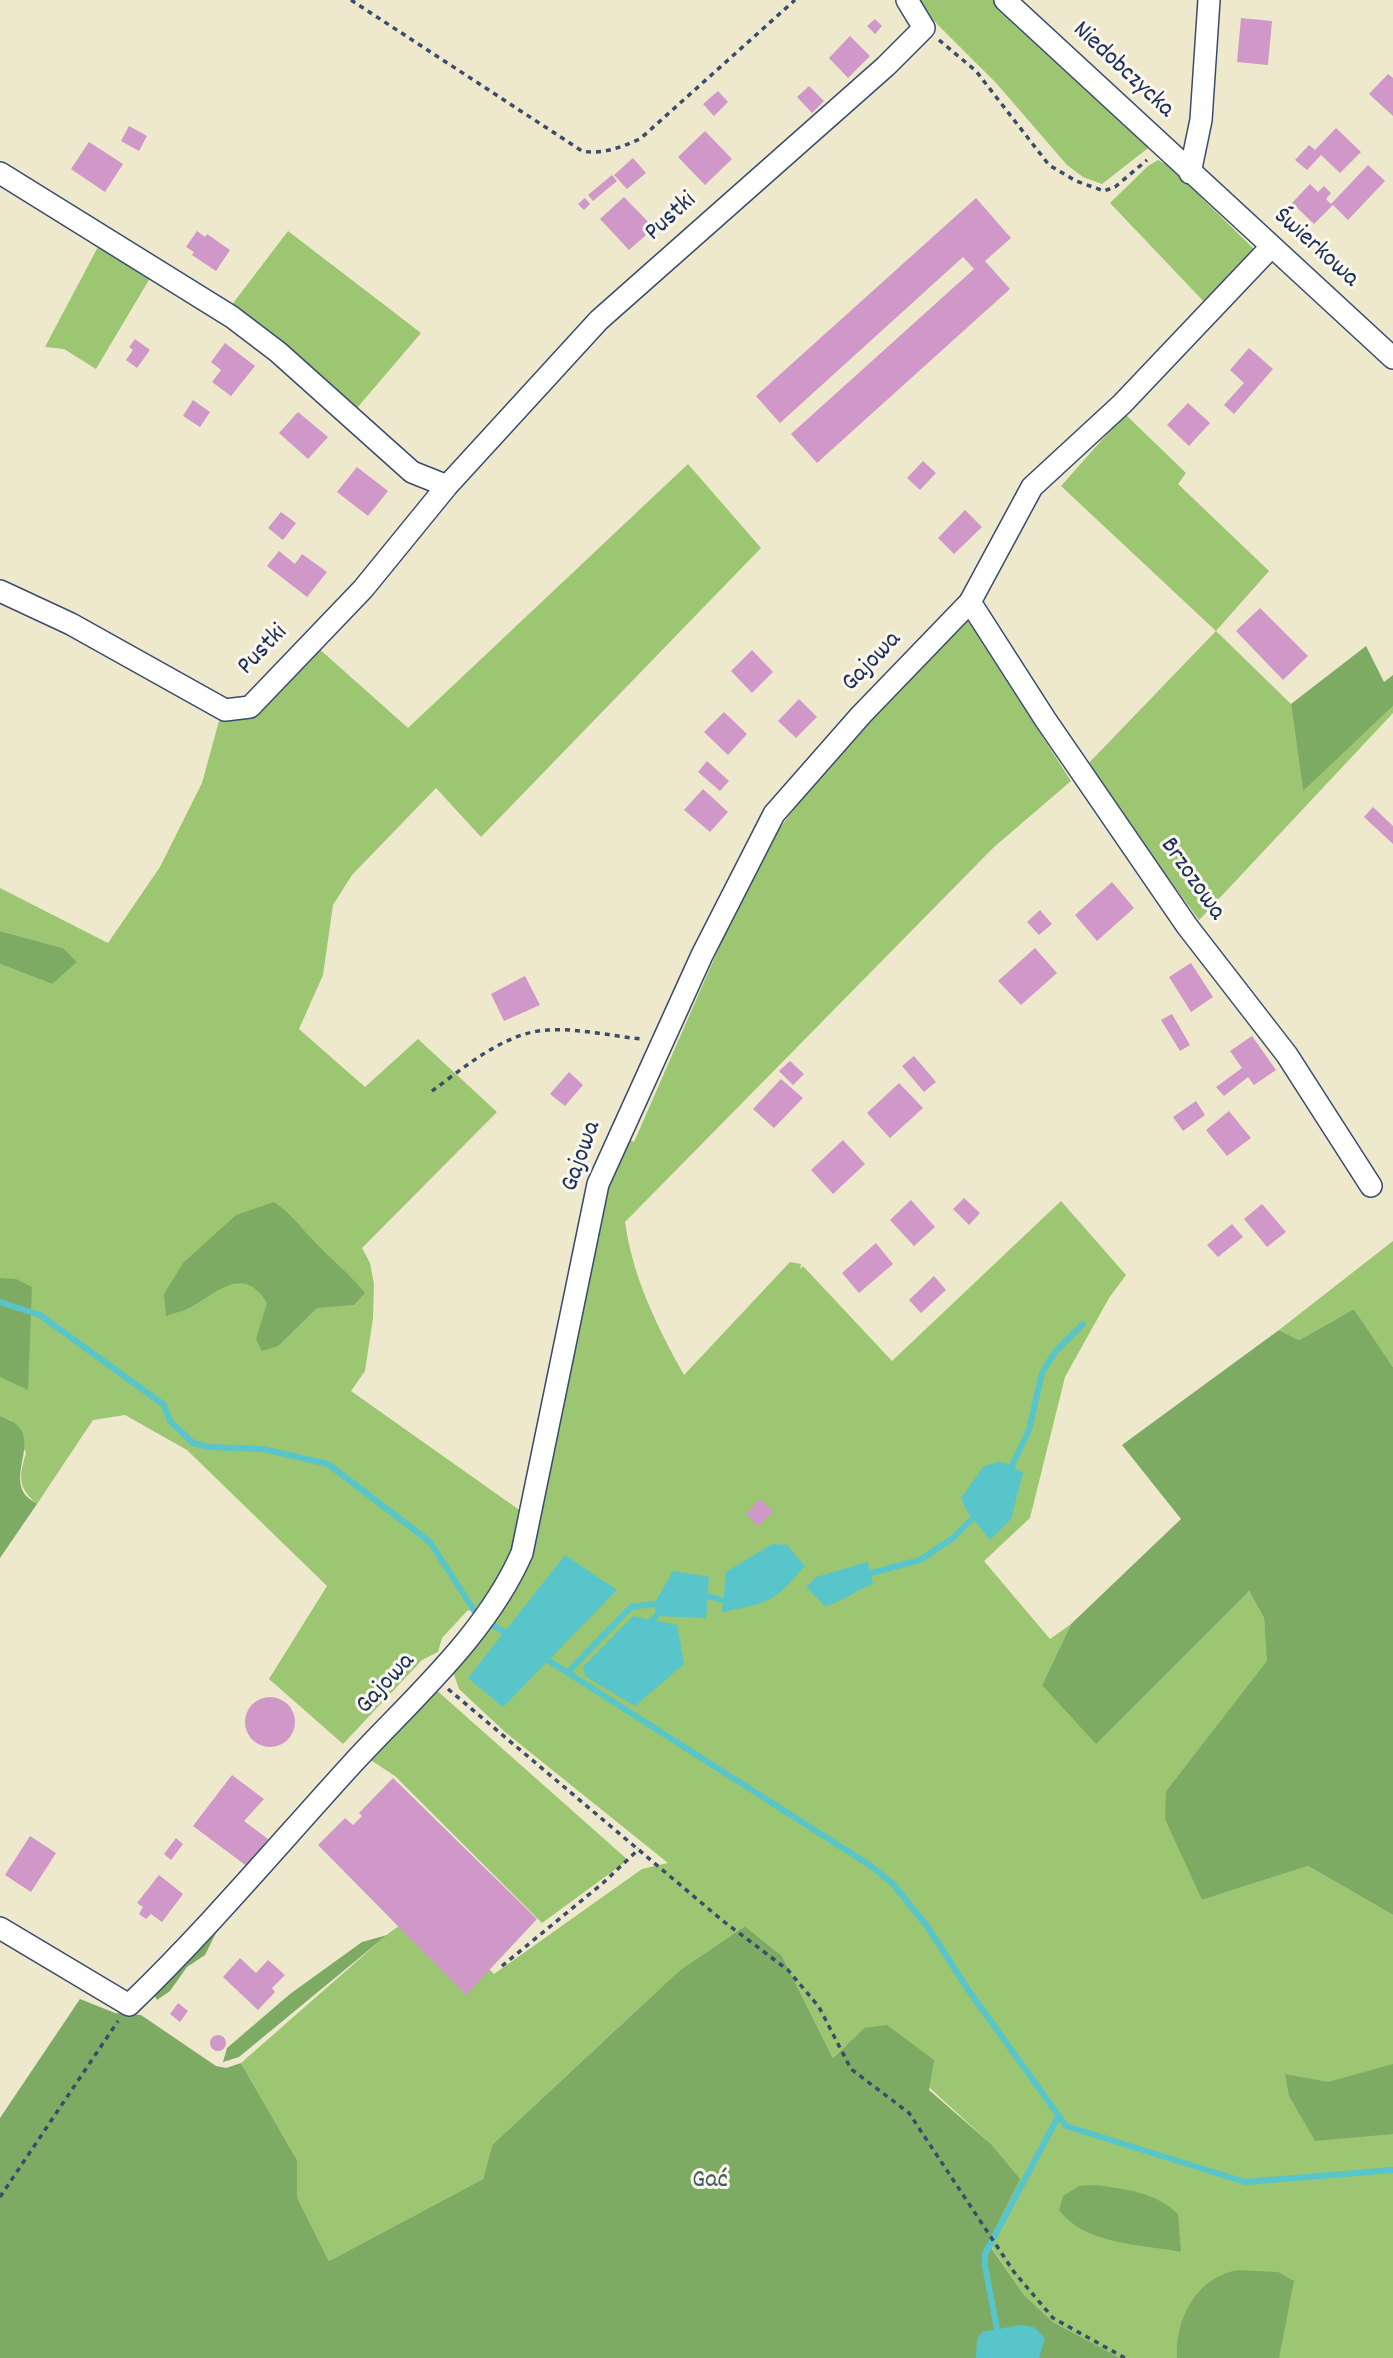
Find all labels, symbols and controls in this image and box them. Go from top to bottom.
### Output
street label: Niedobczycka [1064,16,1180,126]
street label: Pustki [640,187,704,249]
street label: Świerkowa [1266,202,1364,296]
street label: Pustki [232,619,296,683]
street label: Gajowa [837,626,909,700]
street label: Brzozowa [1151,833,1231,927]
street label: Gajowa [556,1118,610,1196]
street label: Gajowa [351,1648,423,1722]
park label: Gać [692,2166,728,2198]

